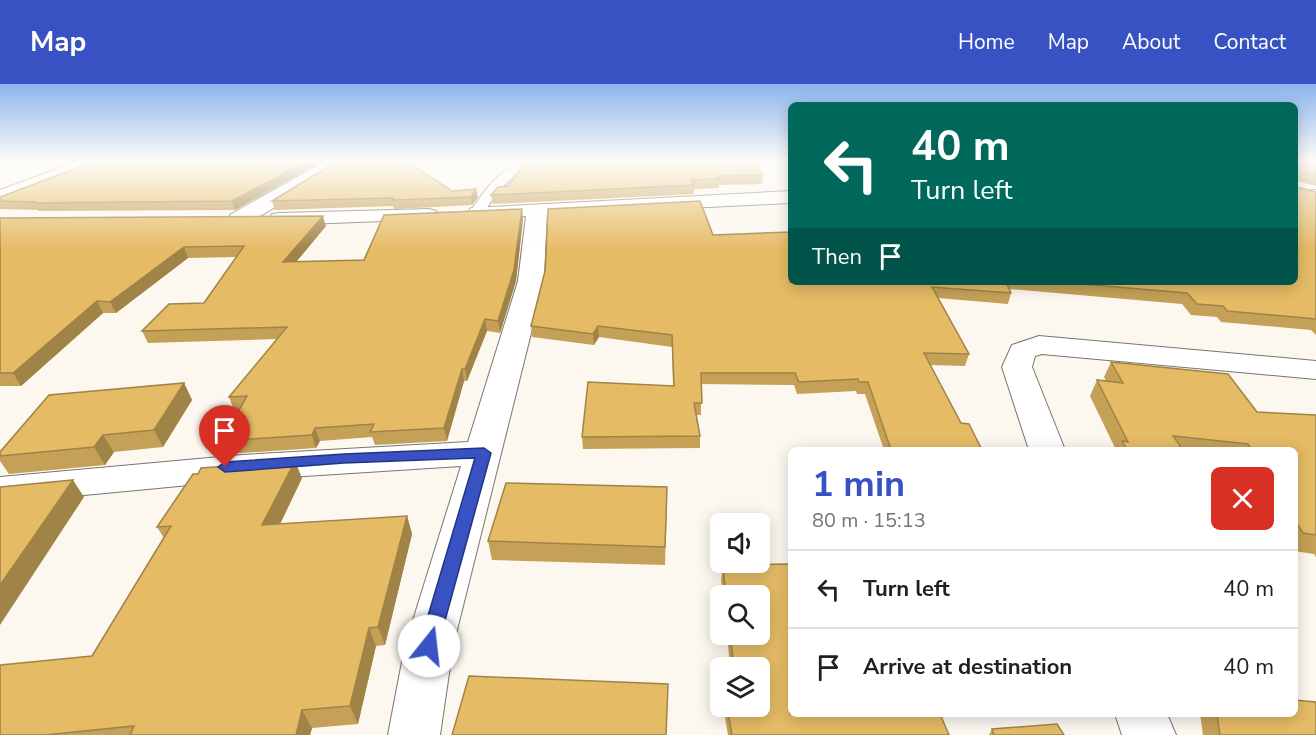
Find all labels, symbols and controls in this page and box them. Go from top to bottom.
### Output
text: Map [30,23,86,61]
text: Home [958,28,1015,56]
text: Map [1048,28,1089,56]
text: About [1122,28,1180,56]
text: Contact [1213,28,1286,56]
text: 40 m [911,118,1010,175]
icon: left [812,126,890,204]
text: Turn left [911,172,1012,209]
icon: arrive [874,240,907,273]
text: Then [812,242,862,272]
pin [199,405,250,467]
icon: arrive [208,414,241,447]
text: 1 min [812,460,905,509]
button: close [1211,467,1274,530]
text: 80 m · 15:13 [812,507,926,534]
map controls [710,513,770,717]
button: sound [710,513,770,573]
icon: left [812,573,845,606]
text: Turn left [863,574,950,604]
text: 40 m [1223,574,1274,604]
button: search [710,585,770,645]
position arrow [397,614,461,678]
icon: arrive [812,651,845,684]
text: Arrive at destination [863,652,1072,682]
text: 40 m [1223,652,1274,682]
button: layers [710,657,770,717]

